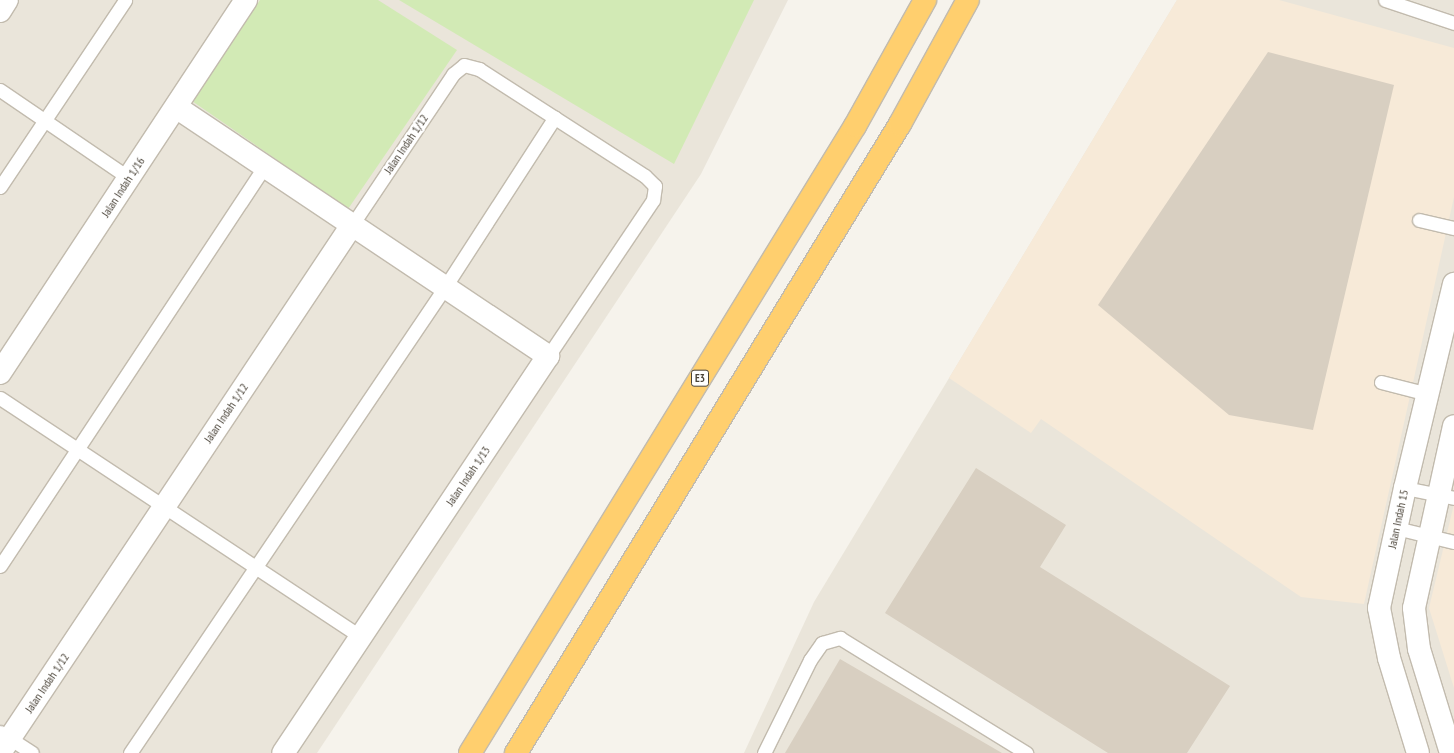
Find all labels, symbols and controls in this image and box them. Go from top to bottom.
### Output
street label: Jalan Indah 1/12 [381,111,431,177]
street label: Jalan Indah 1/16 [98,154,148,220]
road number: E3 [691,369,709,387]
street label: Jalan Indah 1/12 [201,380,251,446]
street label: Jalan Indah 1/13 [443,443,493,509]
street label: Jalan Indah 15 [1385,488,1411,550]
street label: Jalan Indah 1/12 [22,650,72,716]

